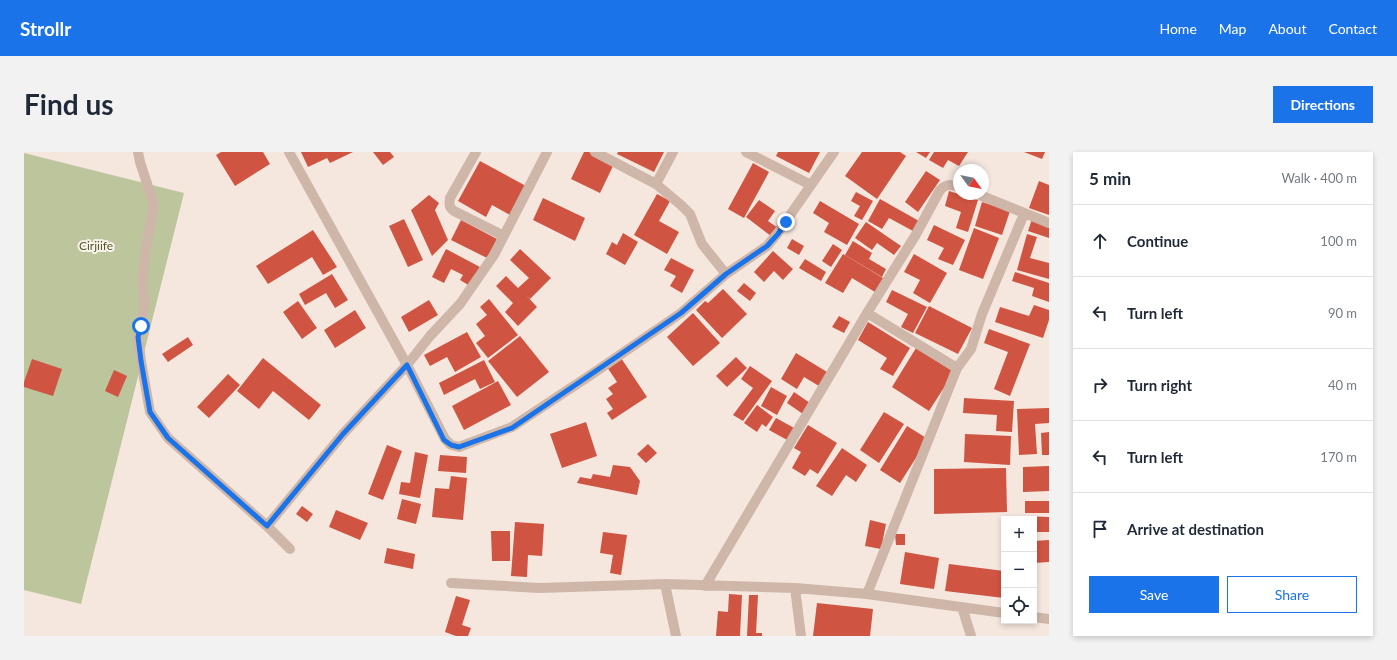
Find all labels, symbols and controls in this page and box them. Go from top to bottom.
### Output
text: Strollr [20,17,71,40]
text: Home [1159,20,1197,37]
text: Map [1219,20,1246,37]
text: About [1268,20,1306,37]
text: Contact [1328,20,1377,37]
button: Directions [1273,86,1373,123]
text: Find us [24,87,114,121]
north arrow [953,164,989,200]
text: 5 min [1089,168,1131,189]
text: Walk · 400 m [1281,170,1357,186]
route end [777,213,795,231]
icon: ahead [1089,230,1111,252]
text: Continue [1127,232,1188,250]
text: 100 m [1320,233,1357,249]
park label: Cirjiife [79,238,113,253]
icon: left [1089,302,1111,324]
text: Turn left [1127,304,1183,322]
text: 90 m [1328,305,1357,321]
route start [132,317,150,335]
icon: right [1089,374,1111,396]
text: Turn right [1127,376,1192,394]
text: 40 m [1328,377,1357,393]
icon: left [1089,446,1111,468]
text: Turn left [1127,448,1183,466]
text: 170 m [1320,449,1357,465]
map controls [1001,516,1037,624]
button: + [1001,516,1037,552]
icon: arrive [1089,518,1111,540]
text: Arrive at destination [1127,520,1264,538]
button: − [1001,552,1037,588]
button: Save [1089,576,1219,613]
button: Share [1227,576,1357,613]
button: locate [1001,588,1037,624]

